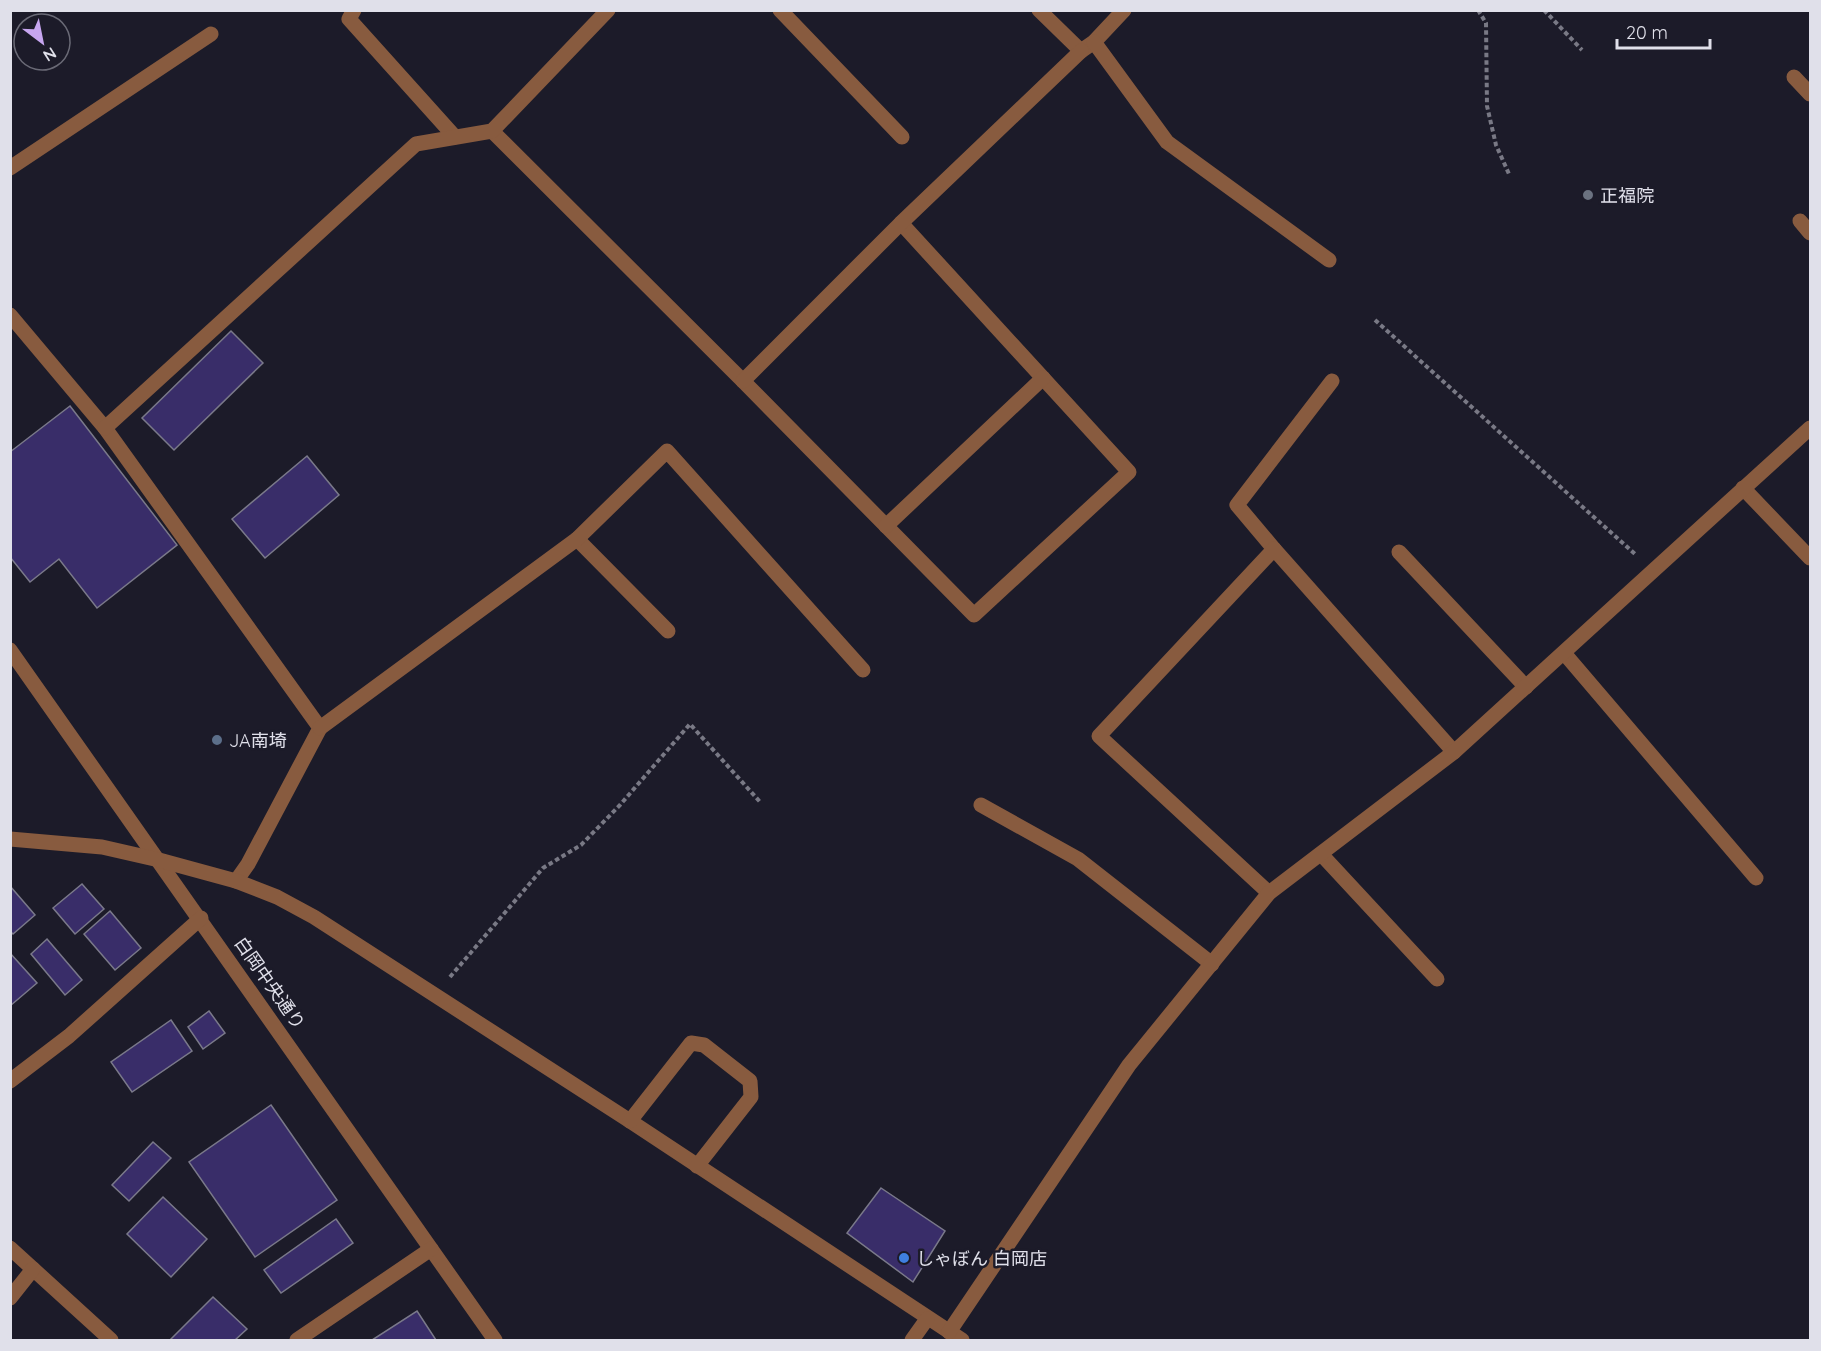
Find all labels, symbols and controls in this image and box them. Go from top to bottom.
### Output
north arrow [12,12,72,72]
scale bar [1617,12,1710,50]
text: 20 m [1626,21,1668,44]
text: N [40,43,60,66]
place label: 正福院 [1600,184,1654,207]
marker: 正福院 [1581,188,1595,202]
place label: JA南埼 [229,729,287,752]
marker: JA南埼 [210,733,224,747]
street label: 白岡中央通り [230,932,310,1034]
place label: しゃぼん 白岡店 [916,1247,1047,1270]
marker: しゃぼん 白岡店 [897,1251,911,1265]

